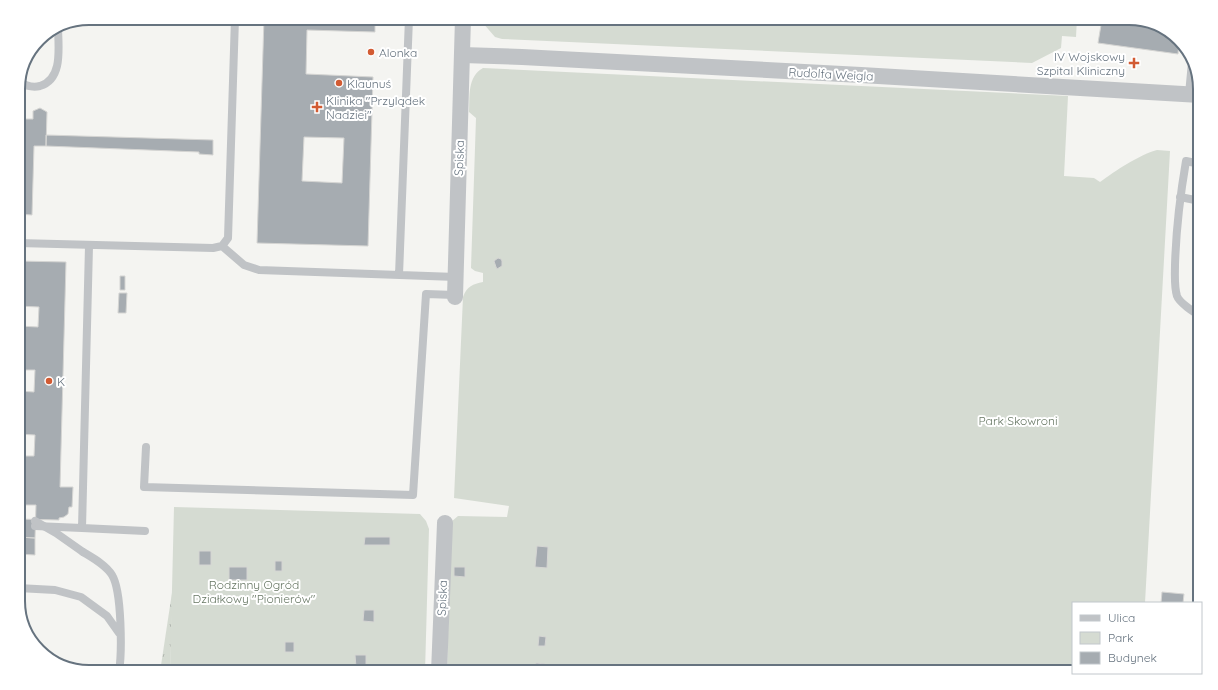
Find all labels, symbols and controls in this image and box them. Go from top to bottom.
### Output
place label: Alonka [379,45,417,60]
marker: Alonka [366,47,376,57]
place label: IV Wojskowy Szpital Kliniczny [1037,49,1125,78]
marker: IV Wojskowy Szpital Kliniczny [1128,57,1140,69]
street label: Rudolfa Weigla [788,64,874,84]
place label: Klaunuś [347,76,392,91]
marker: Klaunuś [334,78,344,88]
place label: Klinika "Przylądek Nadziei" [326,93,425,122]
marker: Klinika "Przylądek Nadziei" [311,101,323,113]
street label: Spiska [451,140,467,176]
place label: K [57,374,65,389]
marker: K [44,376,54,386]
park label: Park Skowroni [979,413,1057,428]
park label: Rodzinny Ogród Działkowy "Pionierów" [193,577,316,606]
street label: Spiska [434,580,450,616]
legend [1072,602,1202,674]
text: Ulica [1108,610,1135,625]
text: Park [1108,630,1133,645]
text: Budynek [1108,650,1157,665]

